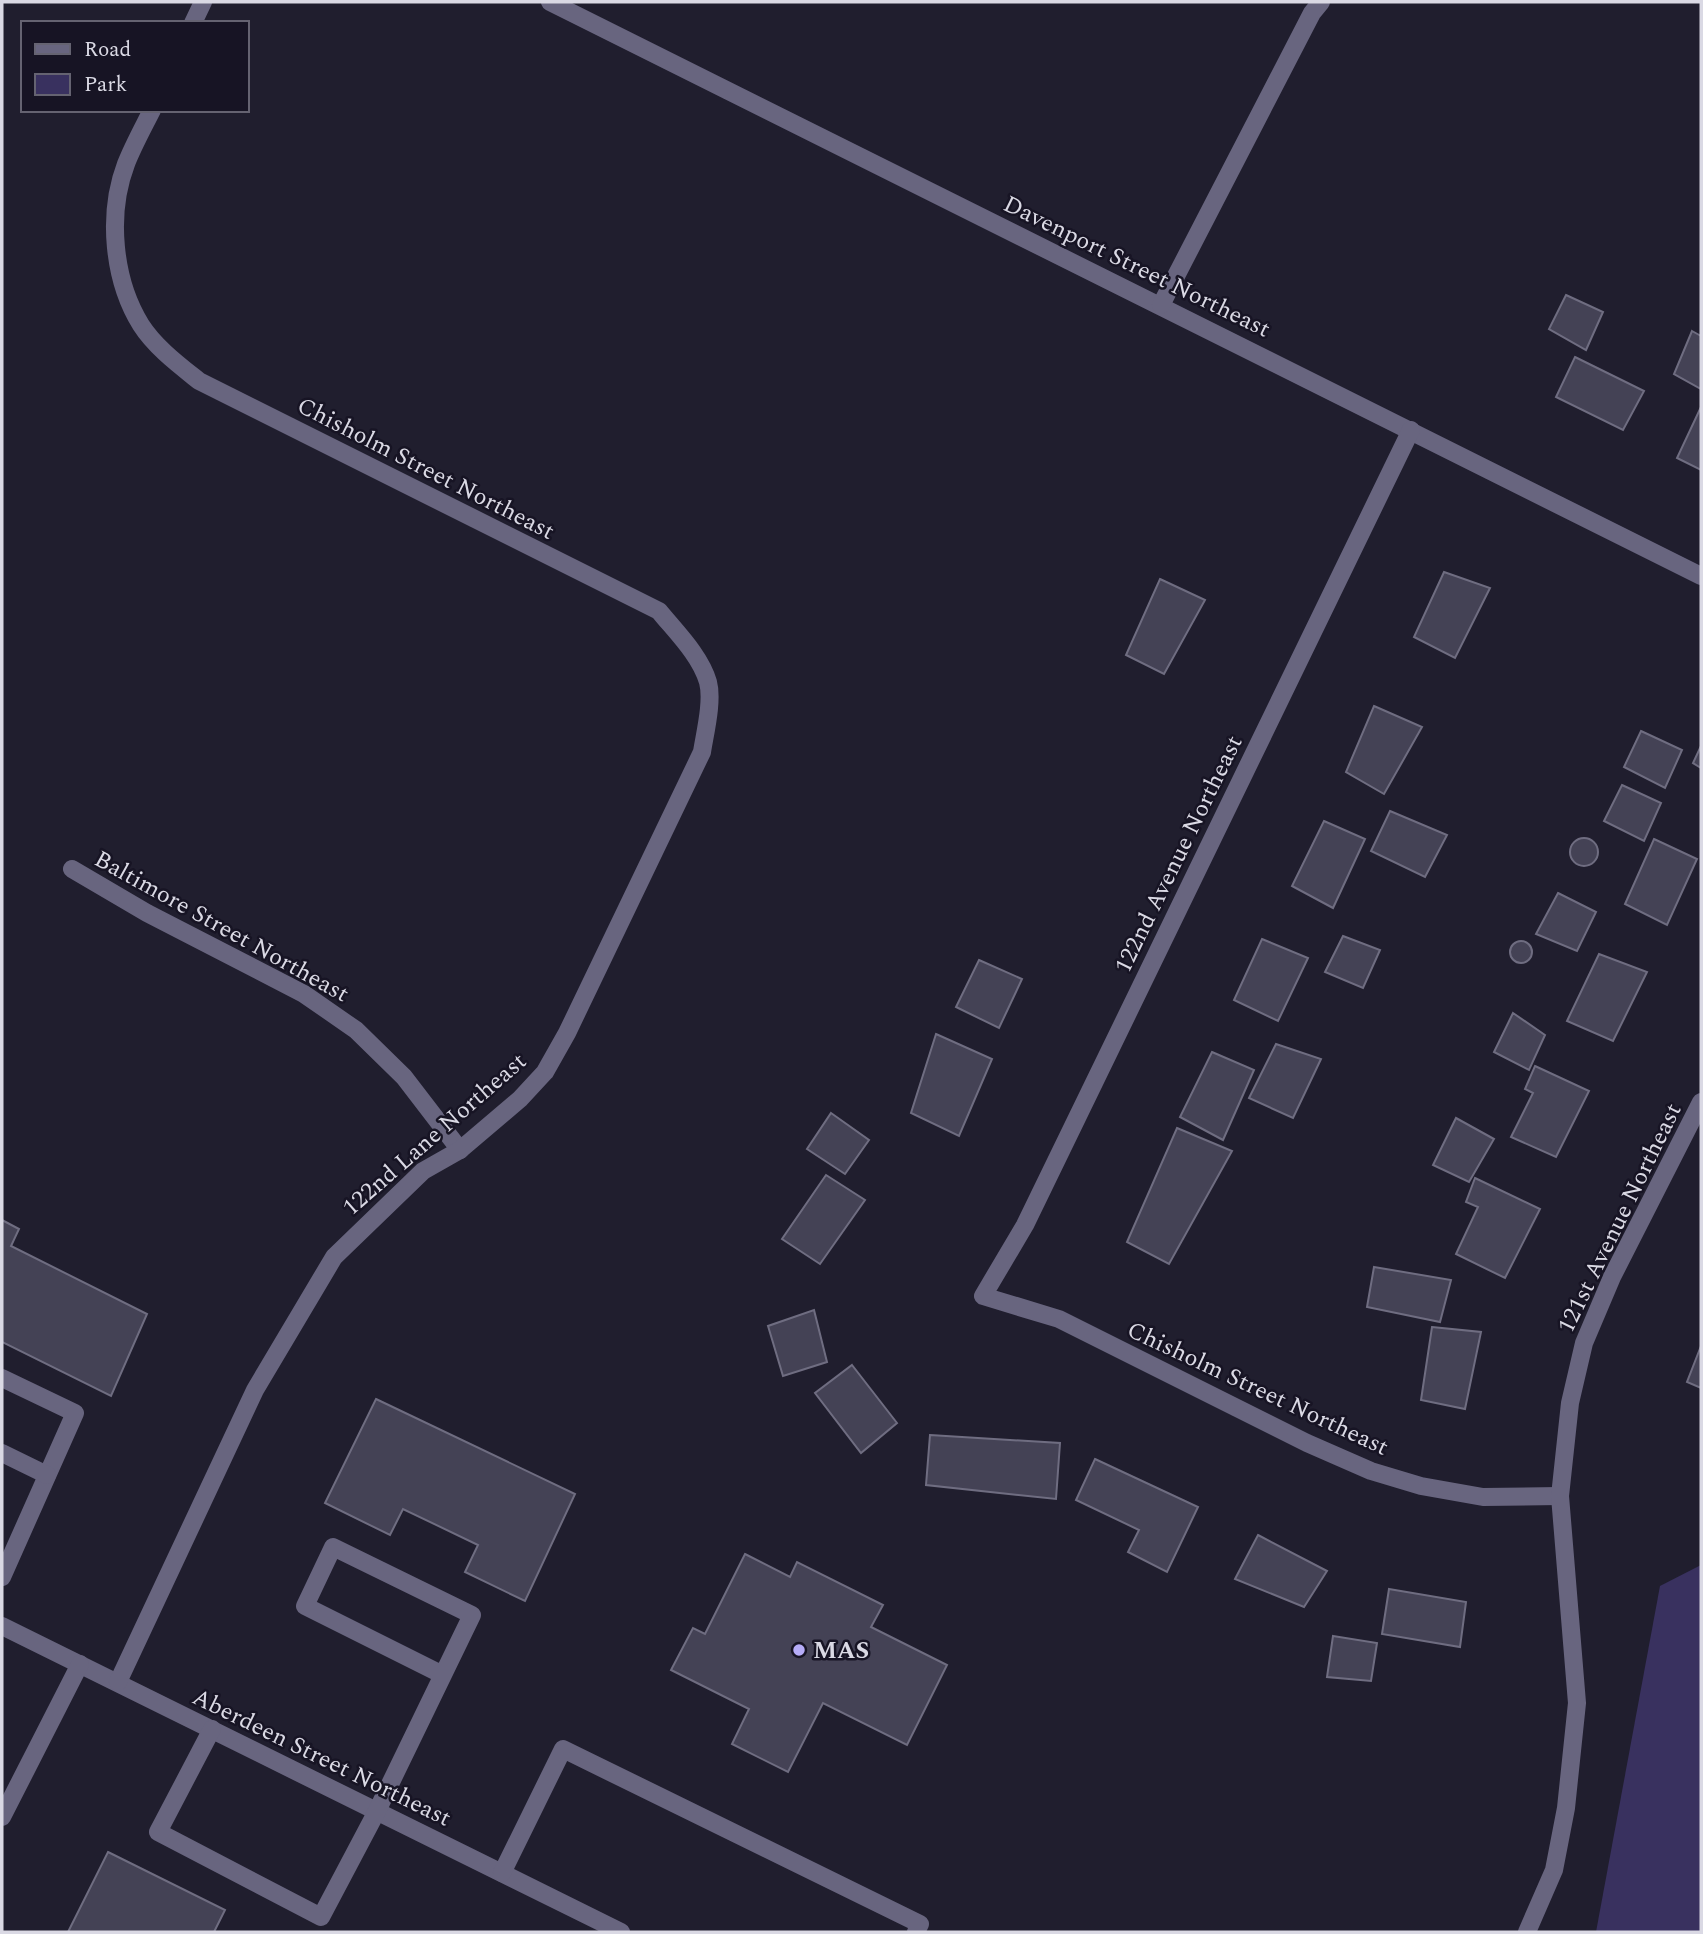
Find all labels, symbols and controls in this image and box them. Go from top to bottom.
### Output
legend [21,21,248,112]
text: Road [84,34,131,66]
text: Park [84,69,128,101]
street label: Davenport Street Northeast [997,186,1276,347]
street label: Chisholm Street Northeast [290,388,561,550]
street label: 122nd Avenue Northeast [1106,729,1252,980]
street label: Baltimore Street Northeast [88,842,355,1012]
street label: 122nd Lane Northeast [335,1044,535,1225]
street label: 121st Avenue Northeast [1548,1097,1691,1340]
street label: Chisholm Street Northeast [1121,1312,1394,1465]
place label: MAS [813,1633,869,1669]
marker: MAS [791,1642,807,1658]
street label: Aberdeen Street Northeast [186,1679,457,1836]

